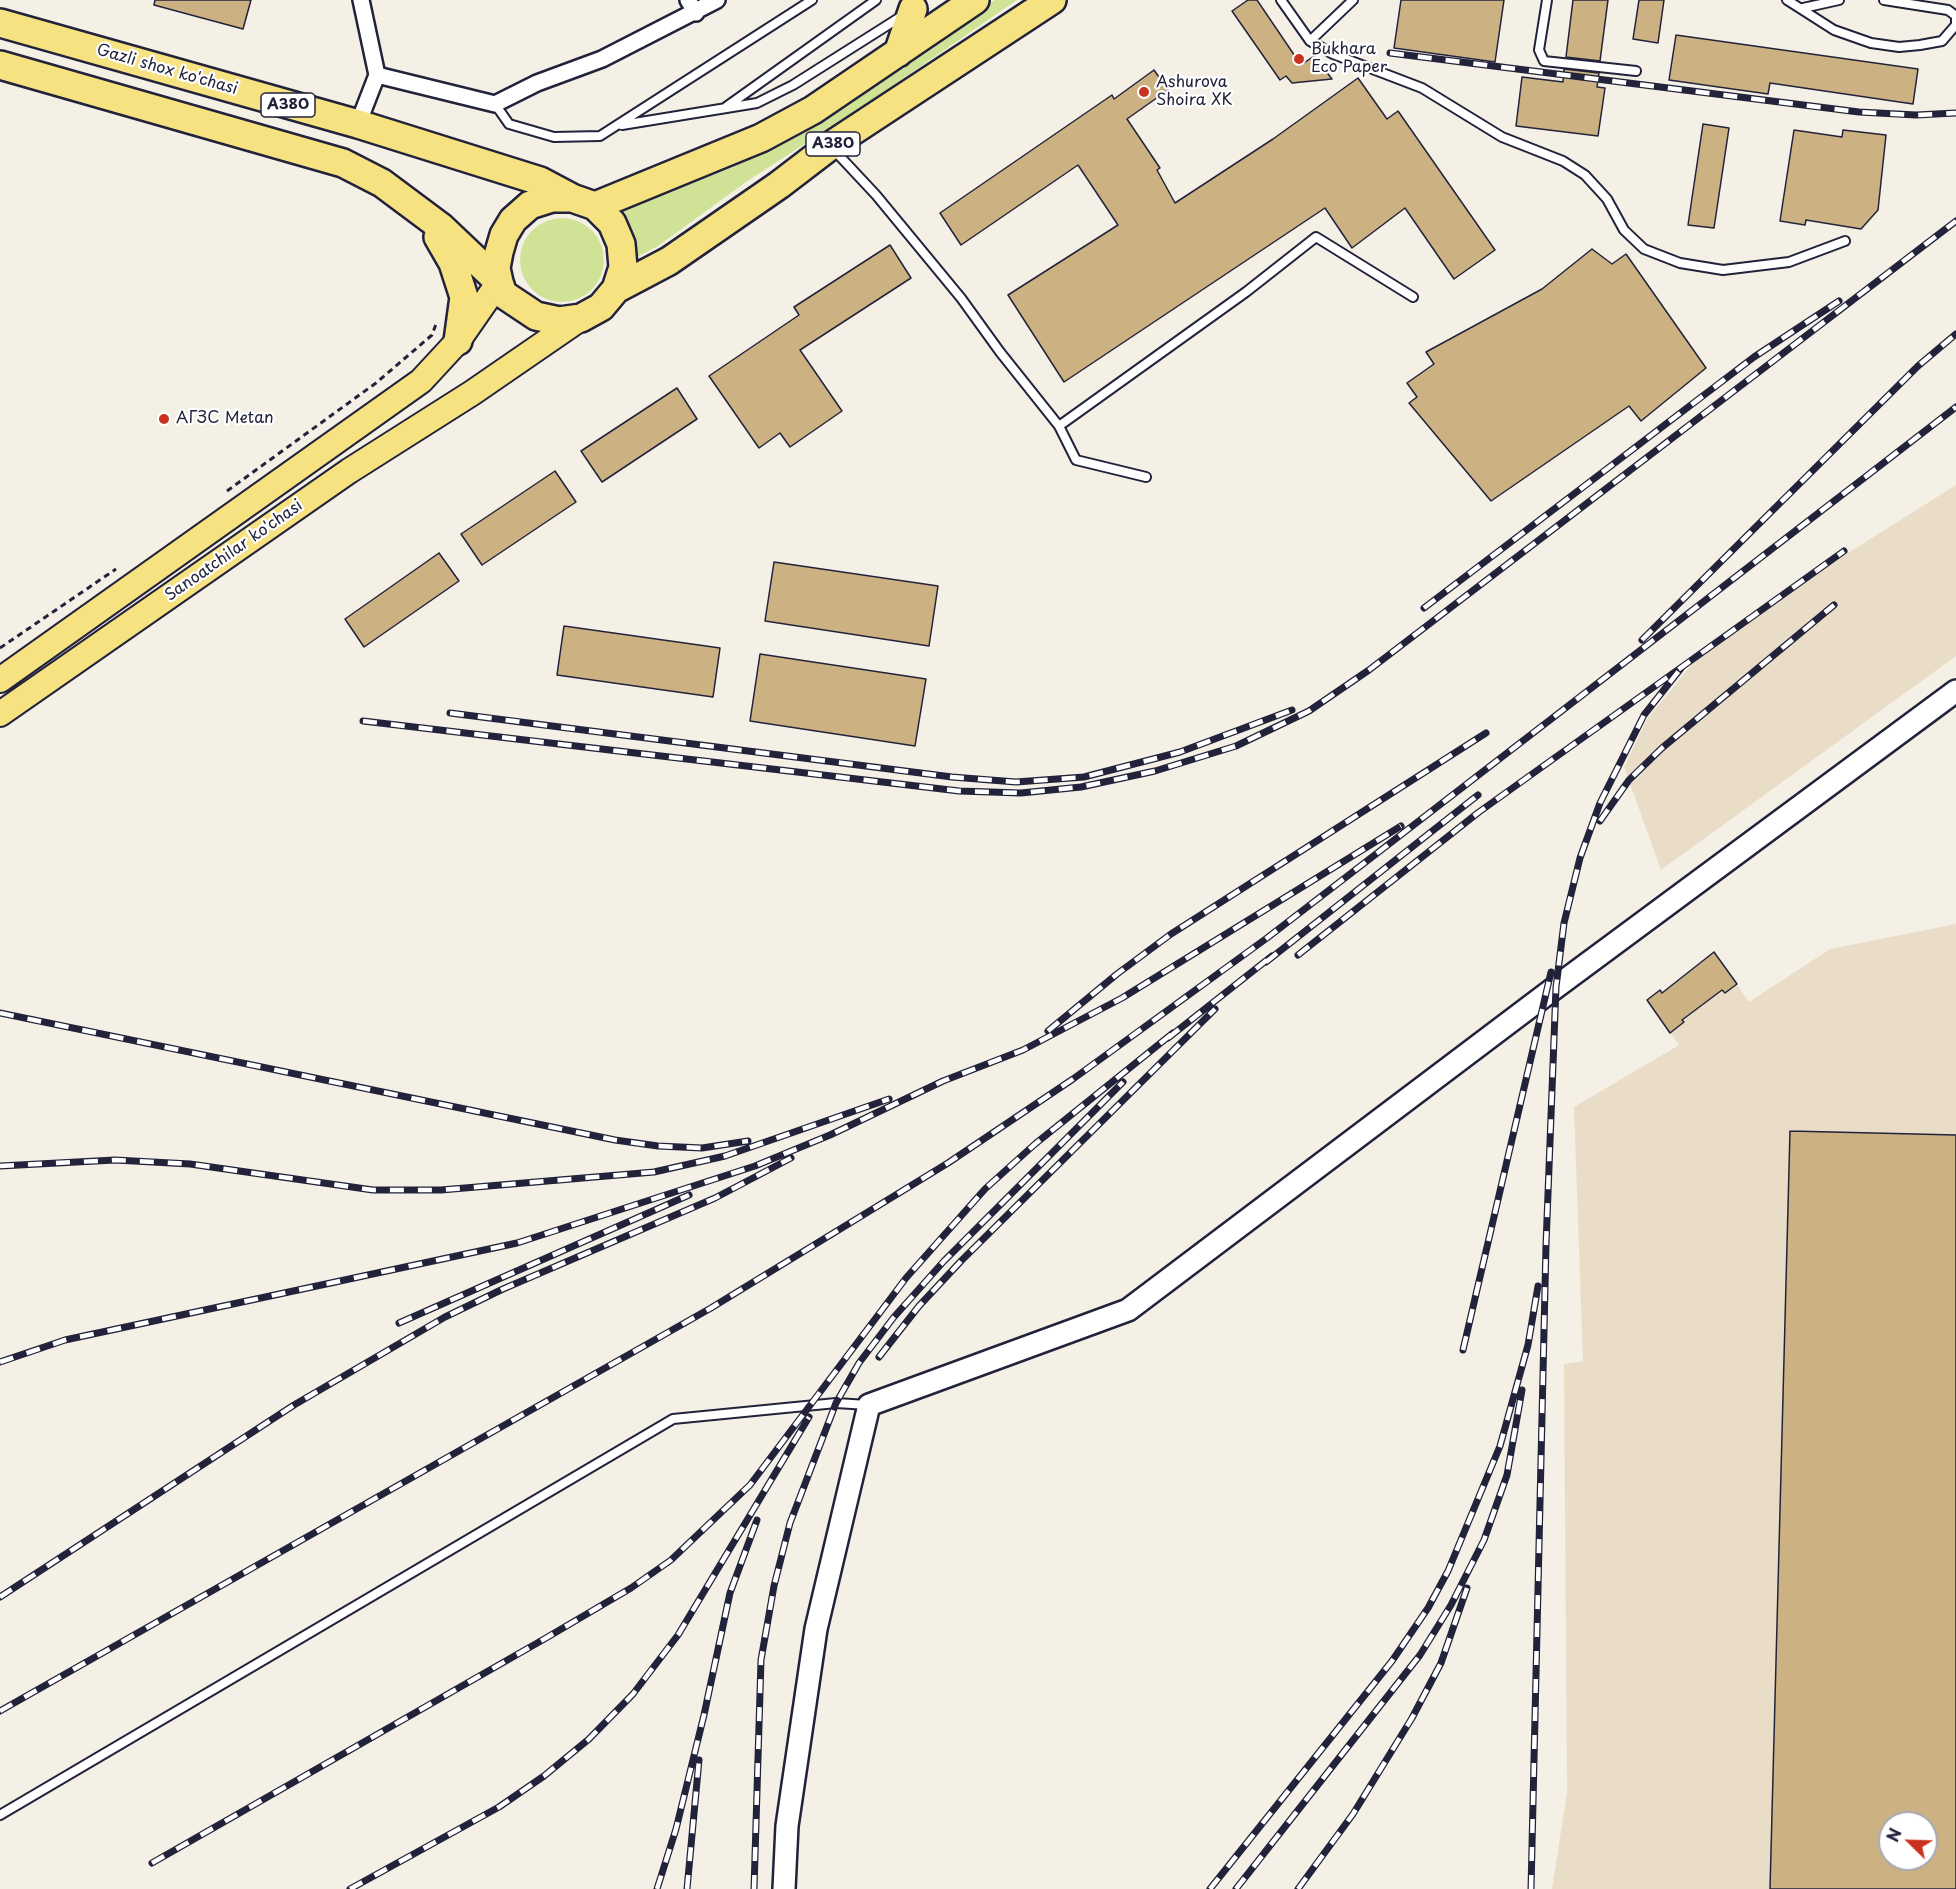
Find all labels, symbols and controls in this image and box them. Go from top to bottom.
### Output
place label: Bukhara Eco Paper [1311,40,1387,78]
street label: Gazli shox ko'chasi [94,41,240,99]
marker: Bukhara Eco Paper [1292,52,1306,66]
place label: Ashurova Shoira XK [1156,73,1232,111]
marker: Ashurova Shoira XK [1137,85,1151,99]
road number: A380 [261,93,315,117]
road number: A380 [806,132,860,156]
place label: АГЗС Metan [176,409,274,429]
marker: АГЗС Metan [157,412,171,426]
street label: Sanoatchilar ko'chasi [161,496,307,606]
north arrow [1878,1811,1938,1871]
text: N [1880,1824,1907,1845]

